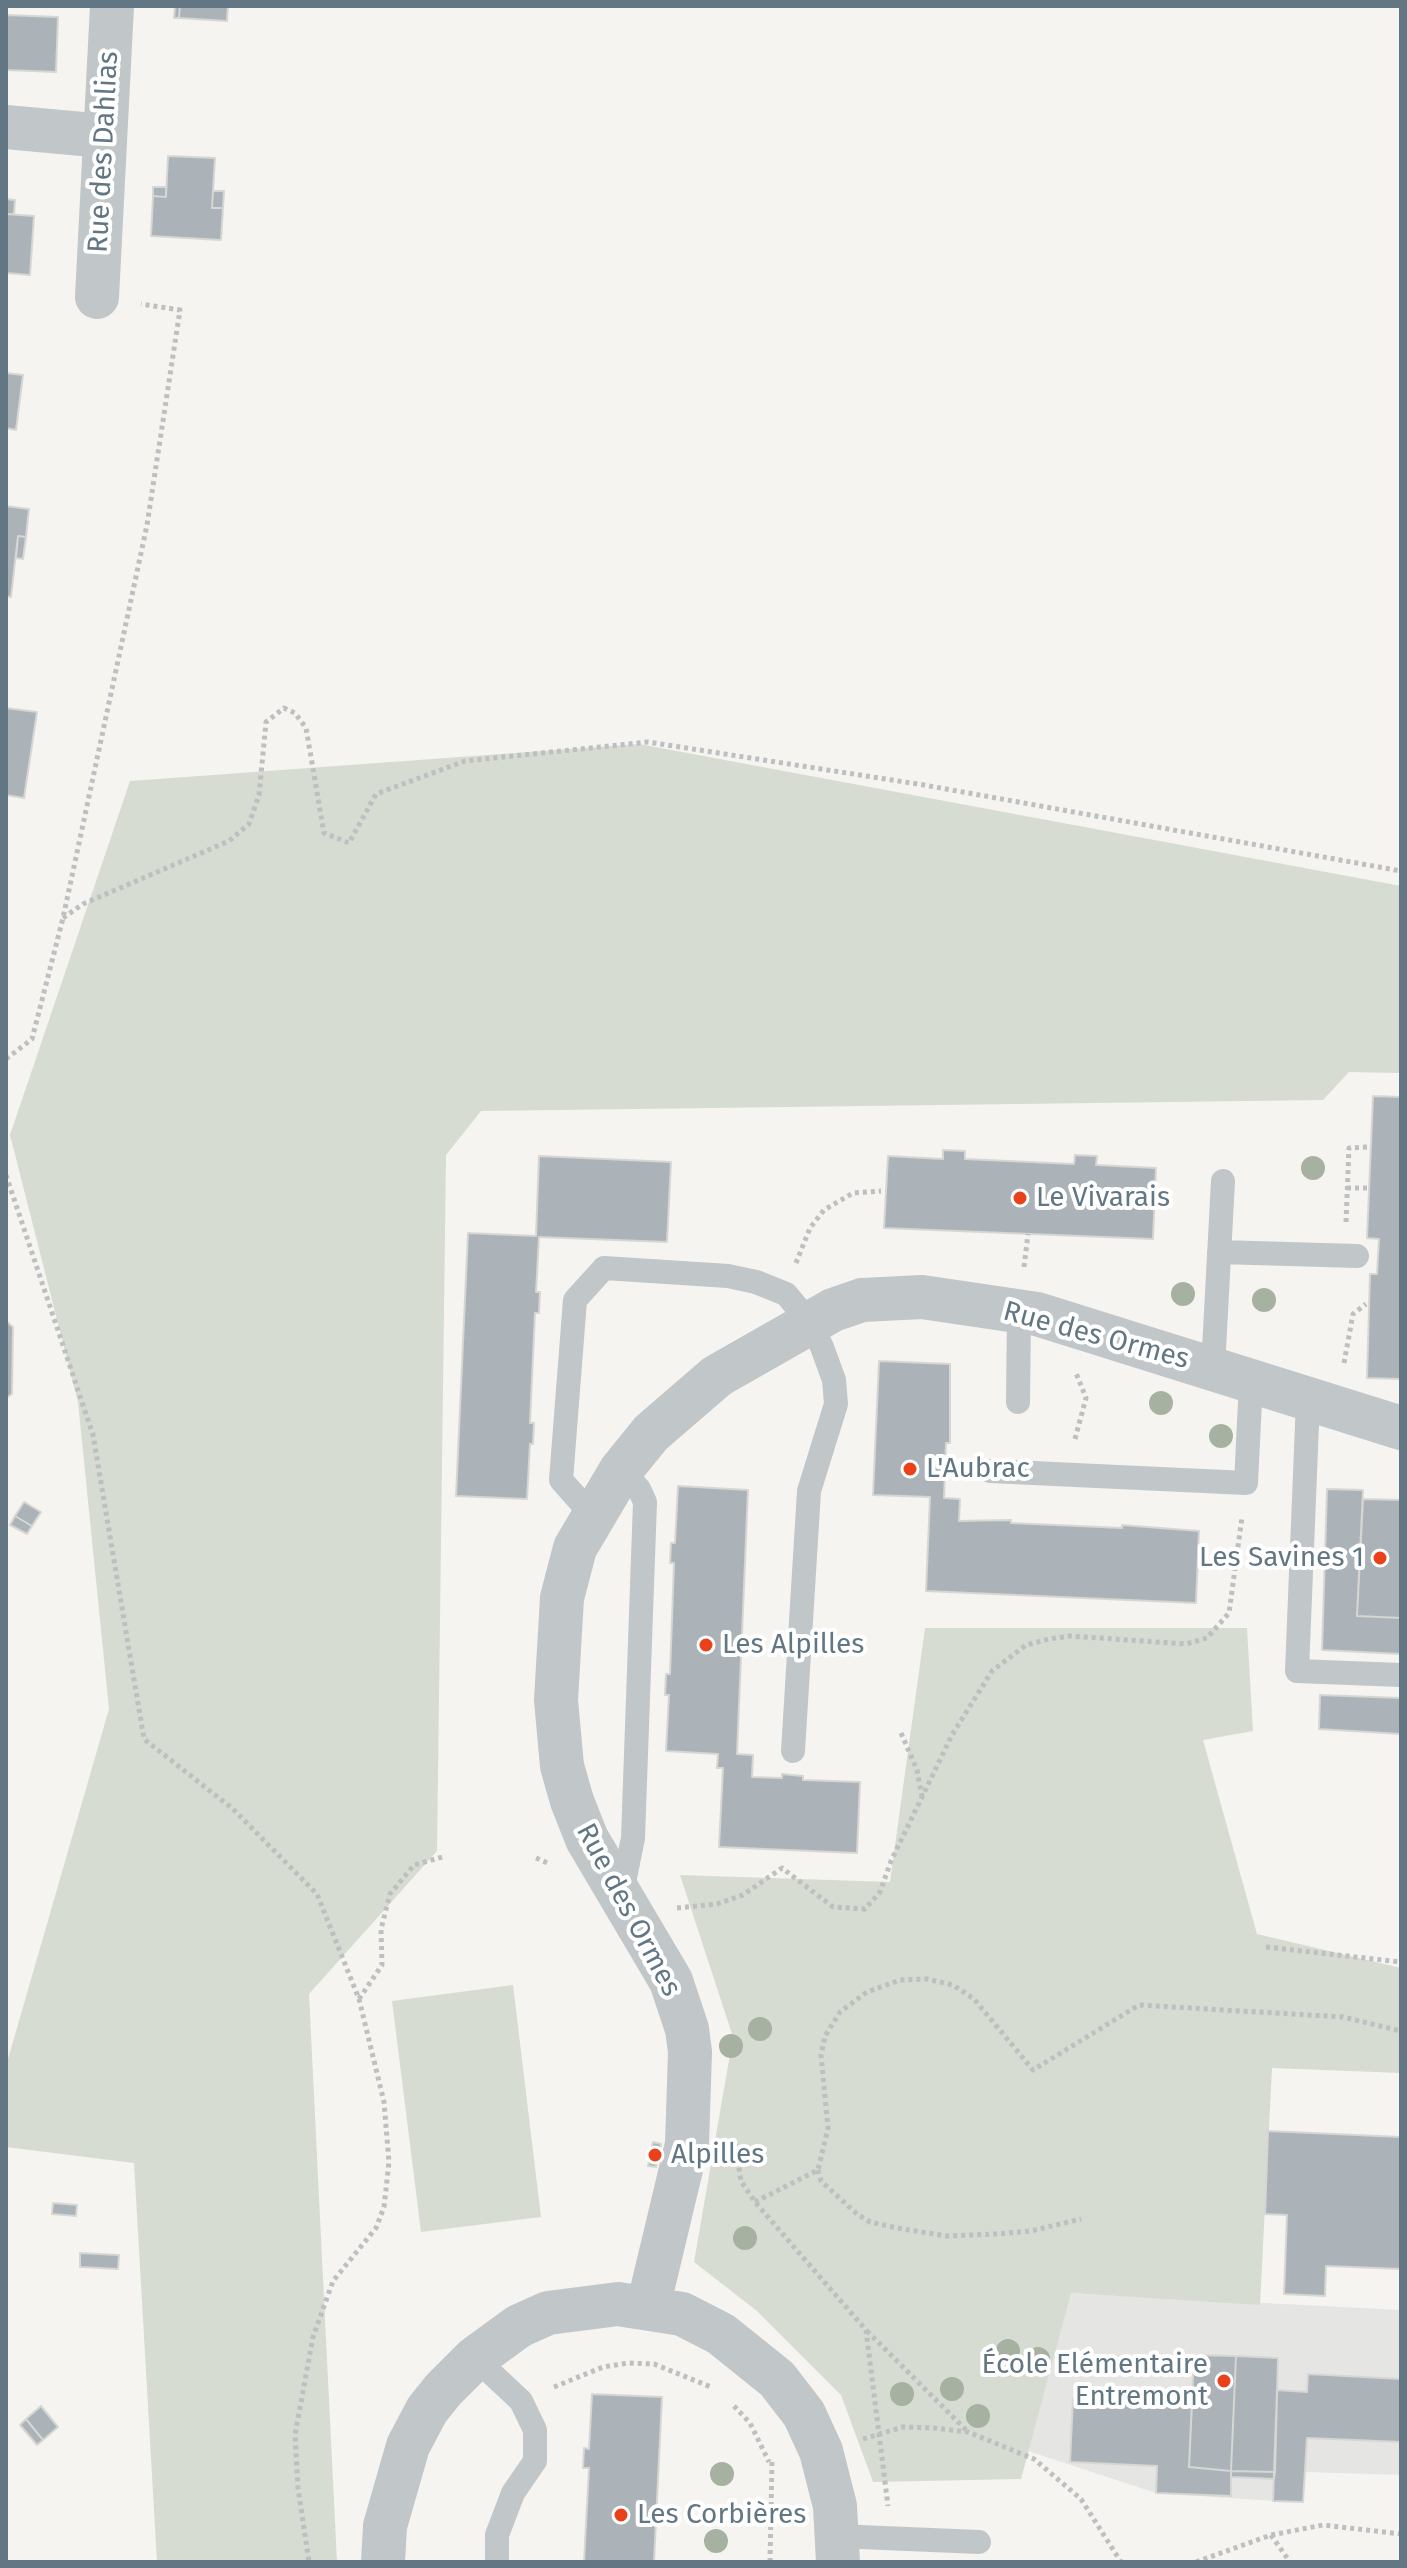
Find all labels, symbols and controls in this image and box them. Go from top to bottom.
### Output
street label: Rue des Dahlias [82,50,126,254]
place label: Le Vivarais [1036,1181,1170,1215]
marker: Le Vivarais [1011,1189,1029,1207]
street label: Rue des Ormes [999,1295,1193,1377]
place label: L'Aubrac [926,1452,1030,1486]
marker: L'Aubrac [901,1460,919,1478]
place label: Les Savines 1 [1199,1541,1364,1575]
marker: Les Savines 1 [1371,1549,1389,1567]
place label: Les Alpilles [722,1628,864,1662]
marker: Les Alpilles [697,1636,715,1654]
street label: Rue des Ormes [568,1818,688,2002]
place label: Alpilles [671,2138,764,2172]
marker: Alpilles [646,2146,664,2164]
place label: École Elémentaire Entremont [982,2348,1208,2414]
marker: École Elémentaire Entremont [1215,2372,1233,2390]
place label: Les Corbières [637,2498,806,2532]
marker: Les Corbières [612,2506,630,2524]

